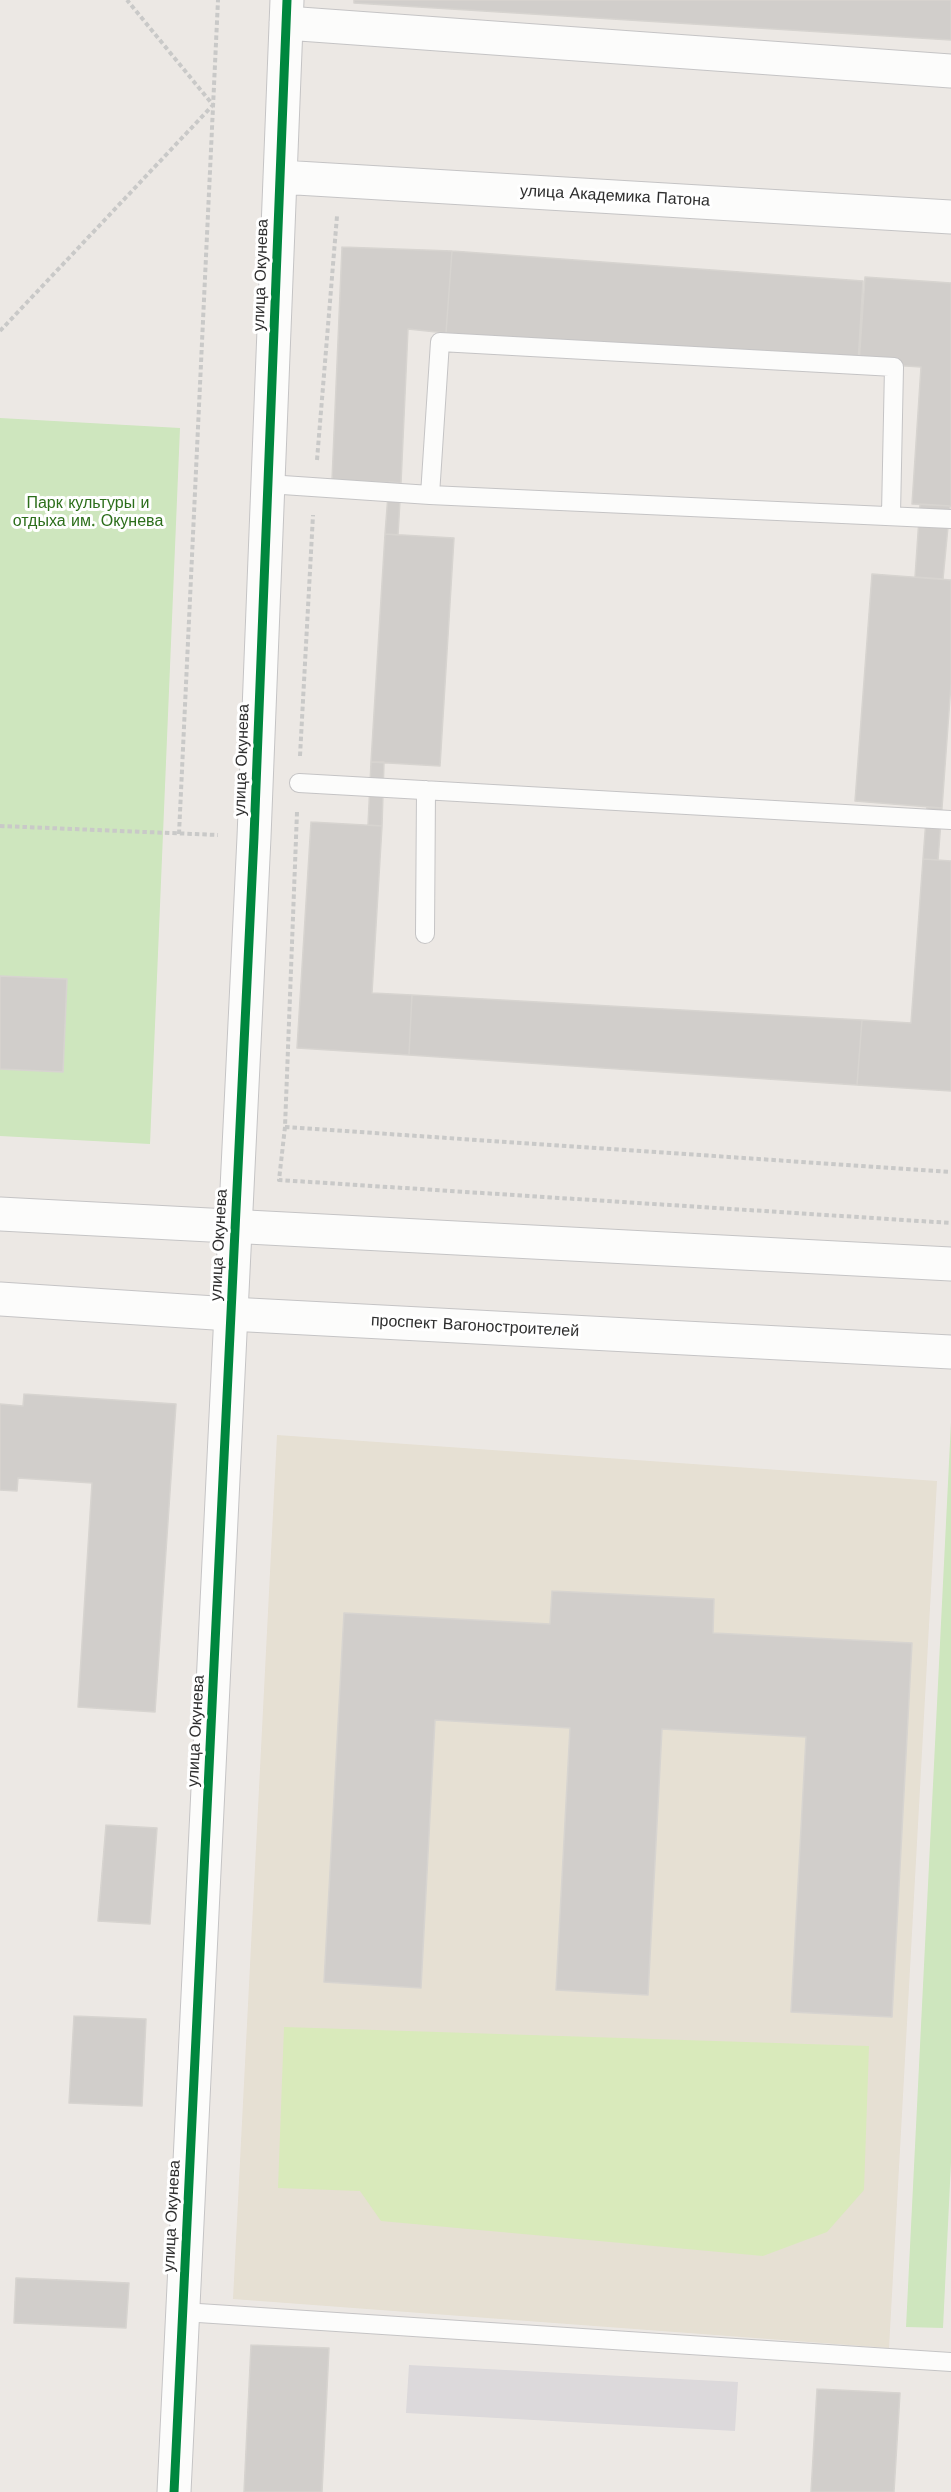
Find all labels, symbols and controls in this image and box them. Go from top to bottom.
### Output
street label: улица Академика Патона [520,181,710,211]
street label: улица Окунева [249,219,273,331]
park label: Парк культуры и отдыха им. Окунева [13,493,163,531]
street label: улица Окунева [230,704,254,816]
street label: улица Окунева [206,1189,232,1301]
street label: проспект Вагоностроителей [370,1311,580,1341]
street label: улица Окунева [183,1675,209,1787]
street label: улица Окунева [159,2160,185,2272]

